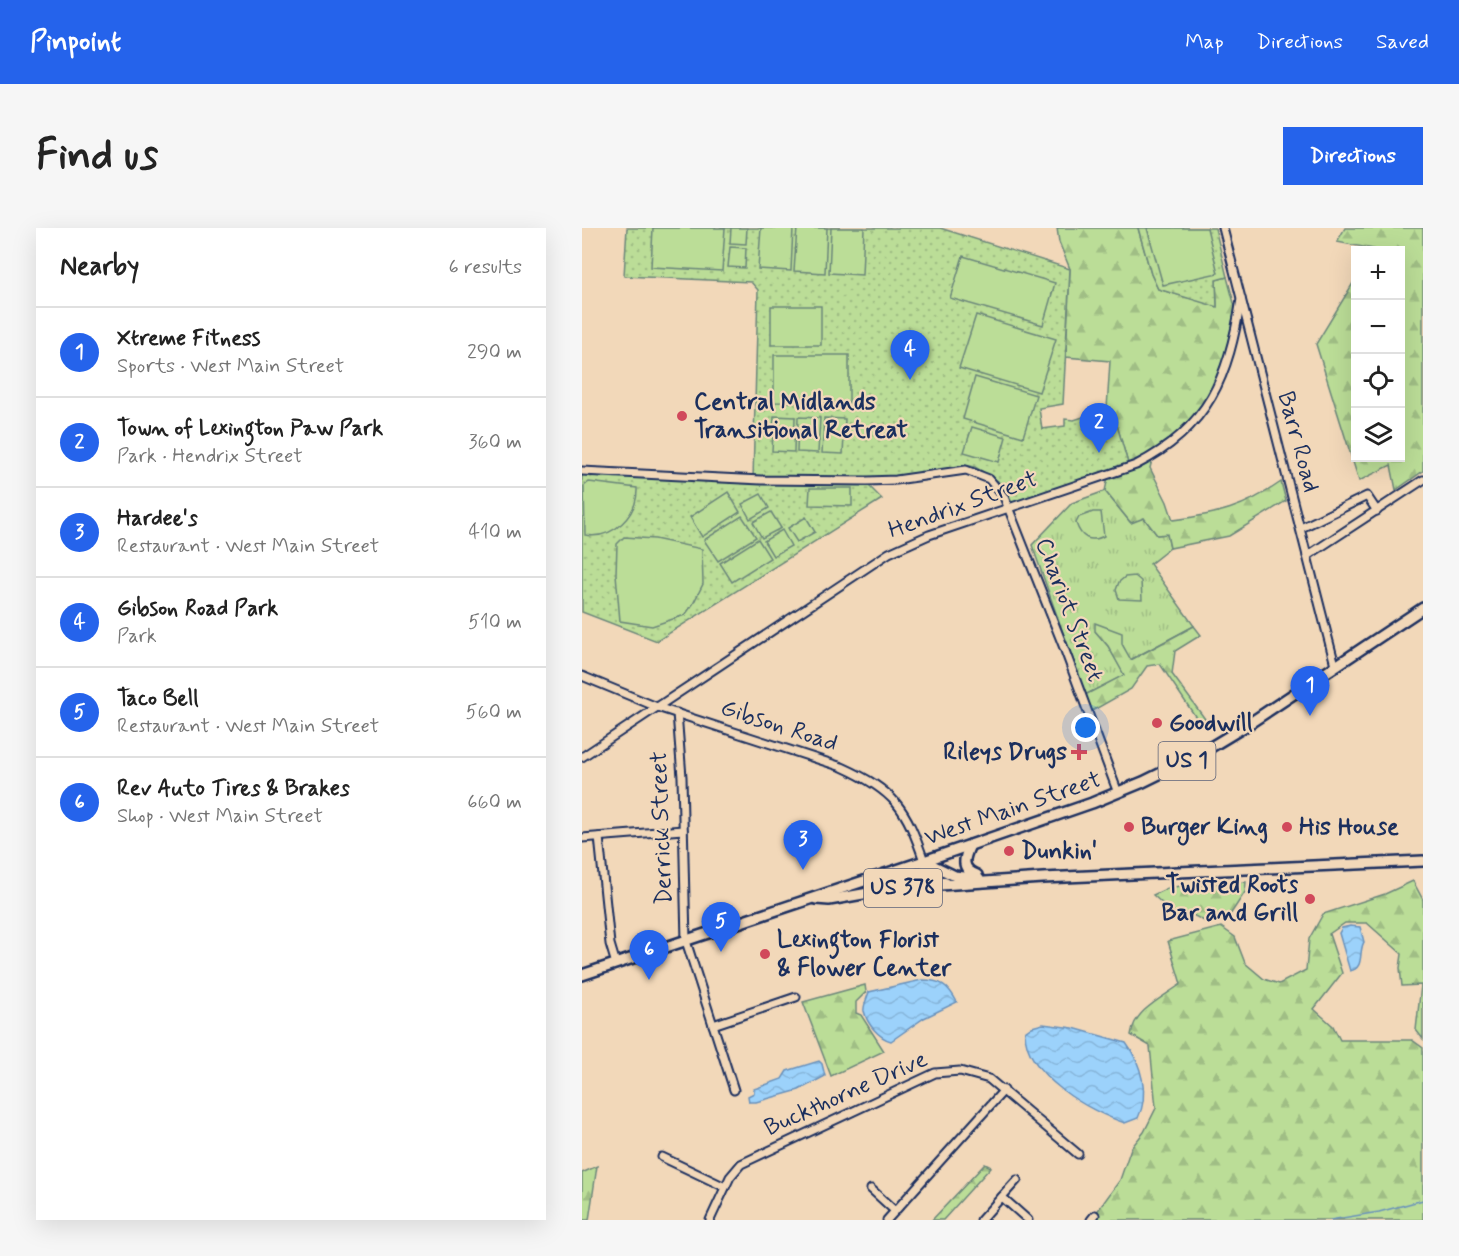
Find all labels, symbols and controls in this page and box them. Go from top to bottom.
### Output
text: Pinpoint [30,24,121,61]
text: Map [1185,28,1224,56]
text: Directions [1257,28,1343,56]
text: Saved [1376,28,1429,56]
button: Directions [1283,127,1423,185]
text: Find us [36,129,158,184]
map controls [1351,246,1405,462]
button: + [1351,246,1405,300]
text: Nearby [60,250,139,284]
text: 6 results [449,254,522,281]
button: − [1351,300,1405,354]
text: Xtreme Fitness [117,325,261,353]
pin: 4 [890,330,930,380]
text: 1 [75,339,84,366]
text: 290 m [467,339,522,366]
text: Sports · West Main Street [117,353,344,380]
button: locate [1351,354,1405,408]
place label: Central Midlands Transitional Retreat [694,387,909,446]
street label: Barr Road [1270,388,1326,496]
pin: 2 [1080,404,1118,453]
button: layers [1351,408,1405,462]
marker: Central Midlands Transitional Retreat [675,409,689,423]
text: Town of Lexington Paw Park [117,415,383,443]
text: 2 [75,429,84,456]
text: 360 m [469,429,522,456]
text: Park · Hendrix Street [117,443,303,470]
street label: Hendrix Street [884,464,1042,546]
text: Hardee's [117,505,198,533]
text: 3 [75,519,84,546]
text: 410 m [468,519,522,546]
text: Restaurant · West Main Street [117,533,379,560]
street label: Chariot Street [1027,534,1111,686]
text: Gibson Road Park [117,595,278,623]
text: 4 [74,609,85,636]
text: 510 m [468,609,522,636]
text: Park [117,623,157,650]
pin: 1 [1290,666,1330,716]
text: Taco Bell [117,685,199,713]
street label: Gibson Road [717,693,841,759]
text: 5 [74,699,86,726]
text: 560 m [466,699,522,726]
place label: Goodwill [1169,708,1253,739]
text: Restaurant · West Main Street [117,713,379,740]
your location [1071,713,1100,742]
marker: Goodwill [1150,716,1164,730]
place label: Rileys Drugs [943,737,1067,769]
road number: US 1 [1158,742,1216,780]
marker: Rileys Drugs [1072,745,1086,759]
street label: Derrick Street [644,751,680,905]
street label: West Main Street [921,764,1105,854]
text: Rev Auto Tires & Brakes [117,775,350,803]
text: 6 [74,789,85,816]
text: 660 m [467,789,522,816]
text: Shop · West Main Street [117,803,323,830]
place label: Burger King [1141,812,1268,846]
place label: His House [1299,812,1399,843]
pin: 3 [784,820,822,870]
marker: Burger King [1122,820,1136,834]
marker: His House [1280,820,1294,834]
place label: Dunkin' [1021,836,1097,867]
marker: Dunkin' [1002,844,1016,858]
road number: US 378 [864,869,942,907]
place label: Twisted Roots Bar and Grill [1162,870,1298,929]
marker: Twisted Roots Bar and Grill [1303,892,1317,906]
pin: 5 [702,902,740,952]
place label: Lexington Florist & Flower Center [777,925,952,984]
pin: 6 [630,930,668,980]
marker: Lexington Florist & Flower Center [758,947,772,961]
street label: Buckthorne Drive [759,1044,933,1144]

